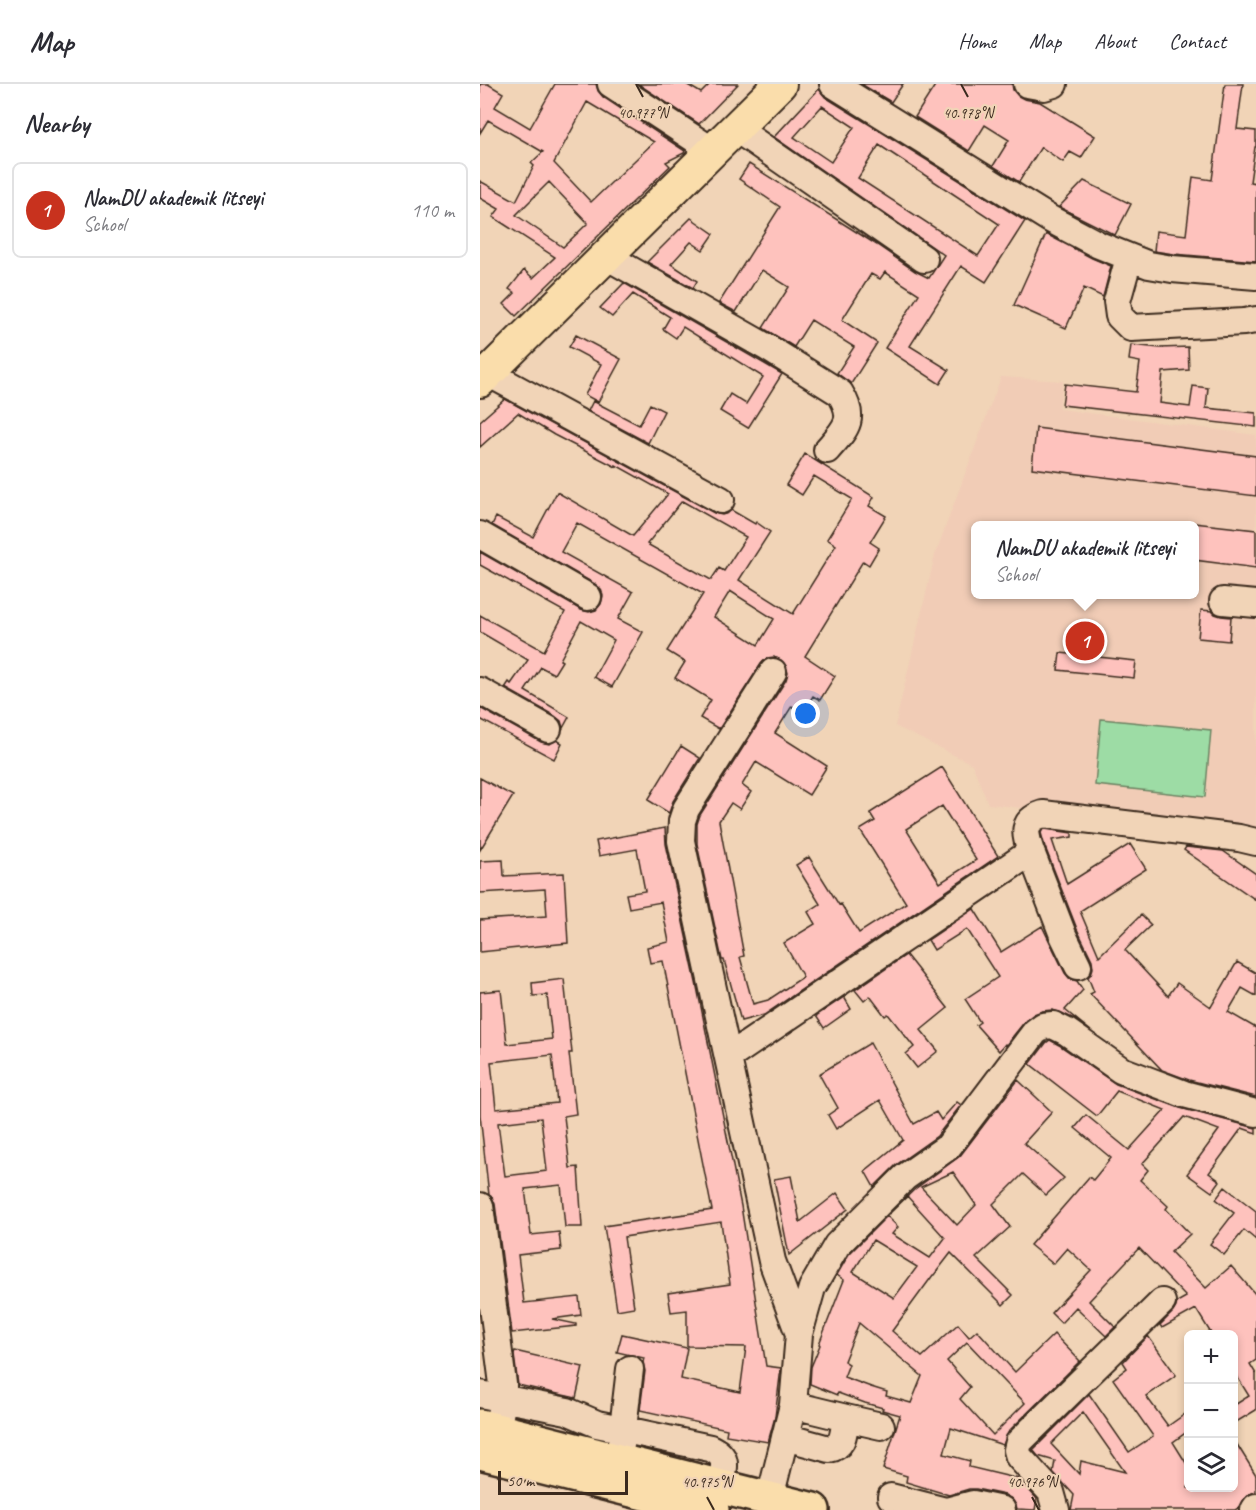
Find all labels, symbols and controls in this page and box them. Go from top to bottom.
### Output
text: Map [30,24,73,59]
text: Home [958,28,996,54]
text: Map [1029,28,1061,54]
text: About [1094,28,1136,54]
text: Contact [1169,28,1226,54]
text: 40.977°N [618,104,671,123]
text: 40.978°N [943,104,996,123]
text: Nearby [24,107,89,140]
text: NamDU akademik litseyi [83,184,263,212]
text: 1 [41,198,50,223]
text: 110 m [411,198,454,223]
text: School [83,212,126,237]
popup [971,521,1199,599]
text: NamDU akademik litseyi [995,534,1175,562]
text: School [995,562,1038,587]
pin: 1 [1066,618,1104,664]
your location [791,699,820,728]
map controls [1184,1330,1238,1492]
button: + [1184,1330,1238,1384]
button: − [1184,1384,1238,1438]
button: layers [1184,1438,1238,1492]
scale bar [498,1468,628,1496]
text: 50 m [507,1471,534,1491]
text: 40.975°N [682,1473,735,1492]
text: 40.976°N [1007,1473,1060,1492]

